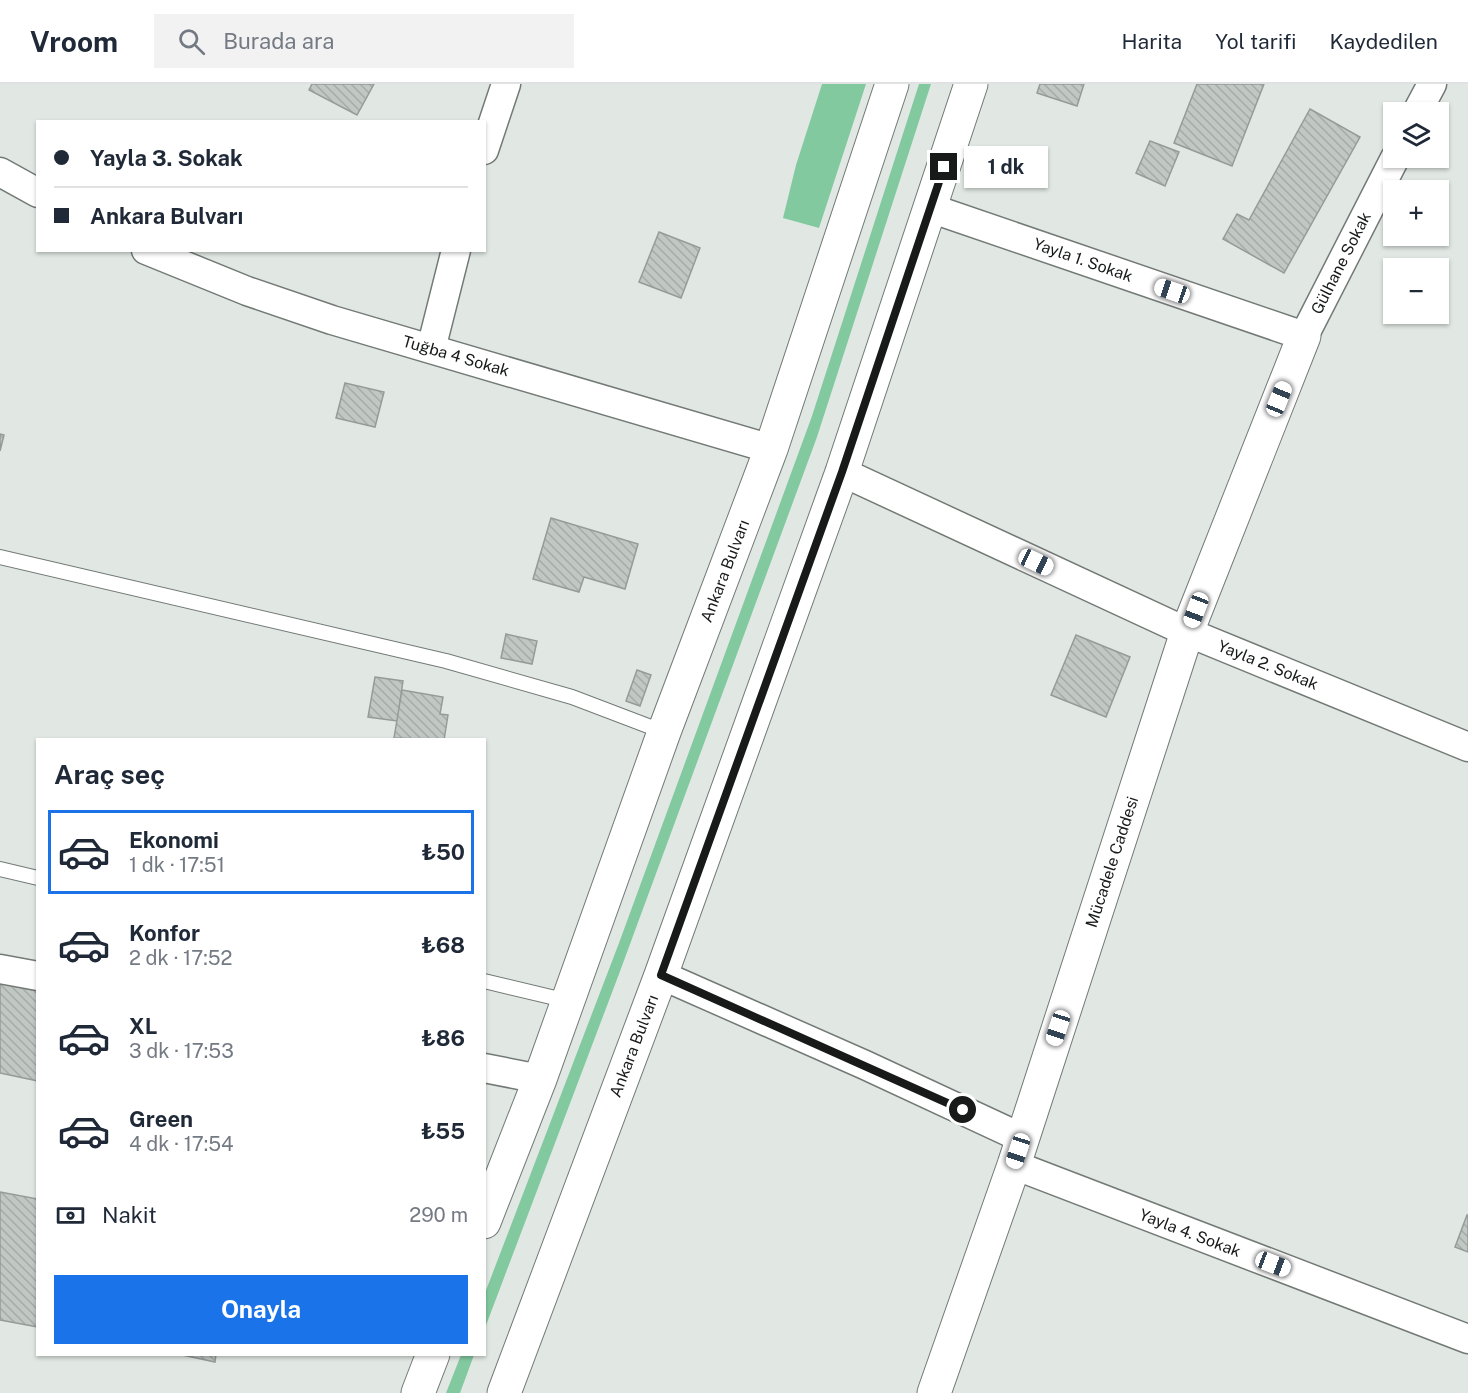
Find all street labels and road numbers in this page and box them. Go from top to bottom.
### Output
street label: Gülhane Sokak [1307,209,1375,317]
street label: Yayla 1. Sokak [1031,234,1135,286]
street label: Tuğba 4 Sokak [400,332,512,380]
street label: Ankara Bulvarı [697,517,753,625]
street label: Yayla 2. Sokak [1215,636,1321,694]
street label: Mücadele Caddesi [1082,794,1142,930]
street label: Ankara Bulvarı [606,992,662,1100]
street label: Yayla 4. Sokak [1137,1205,1243,1261]

